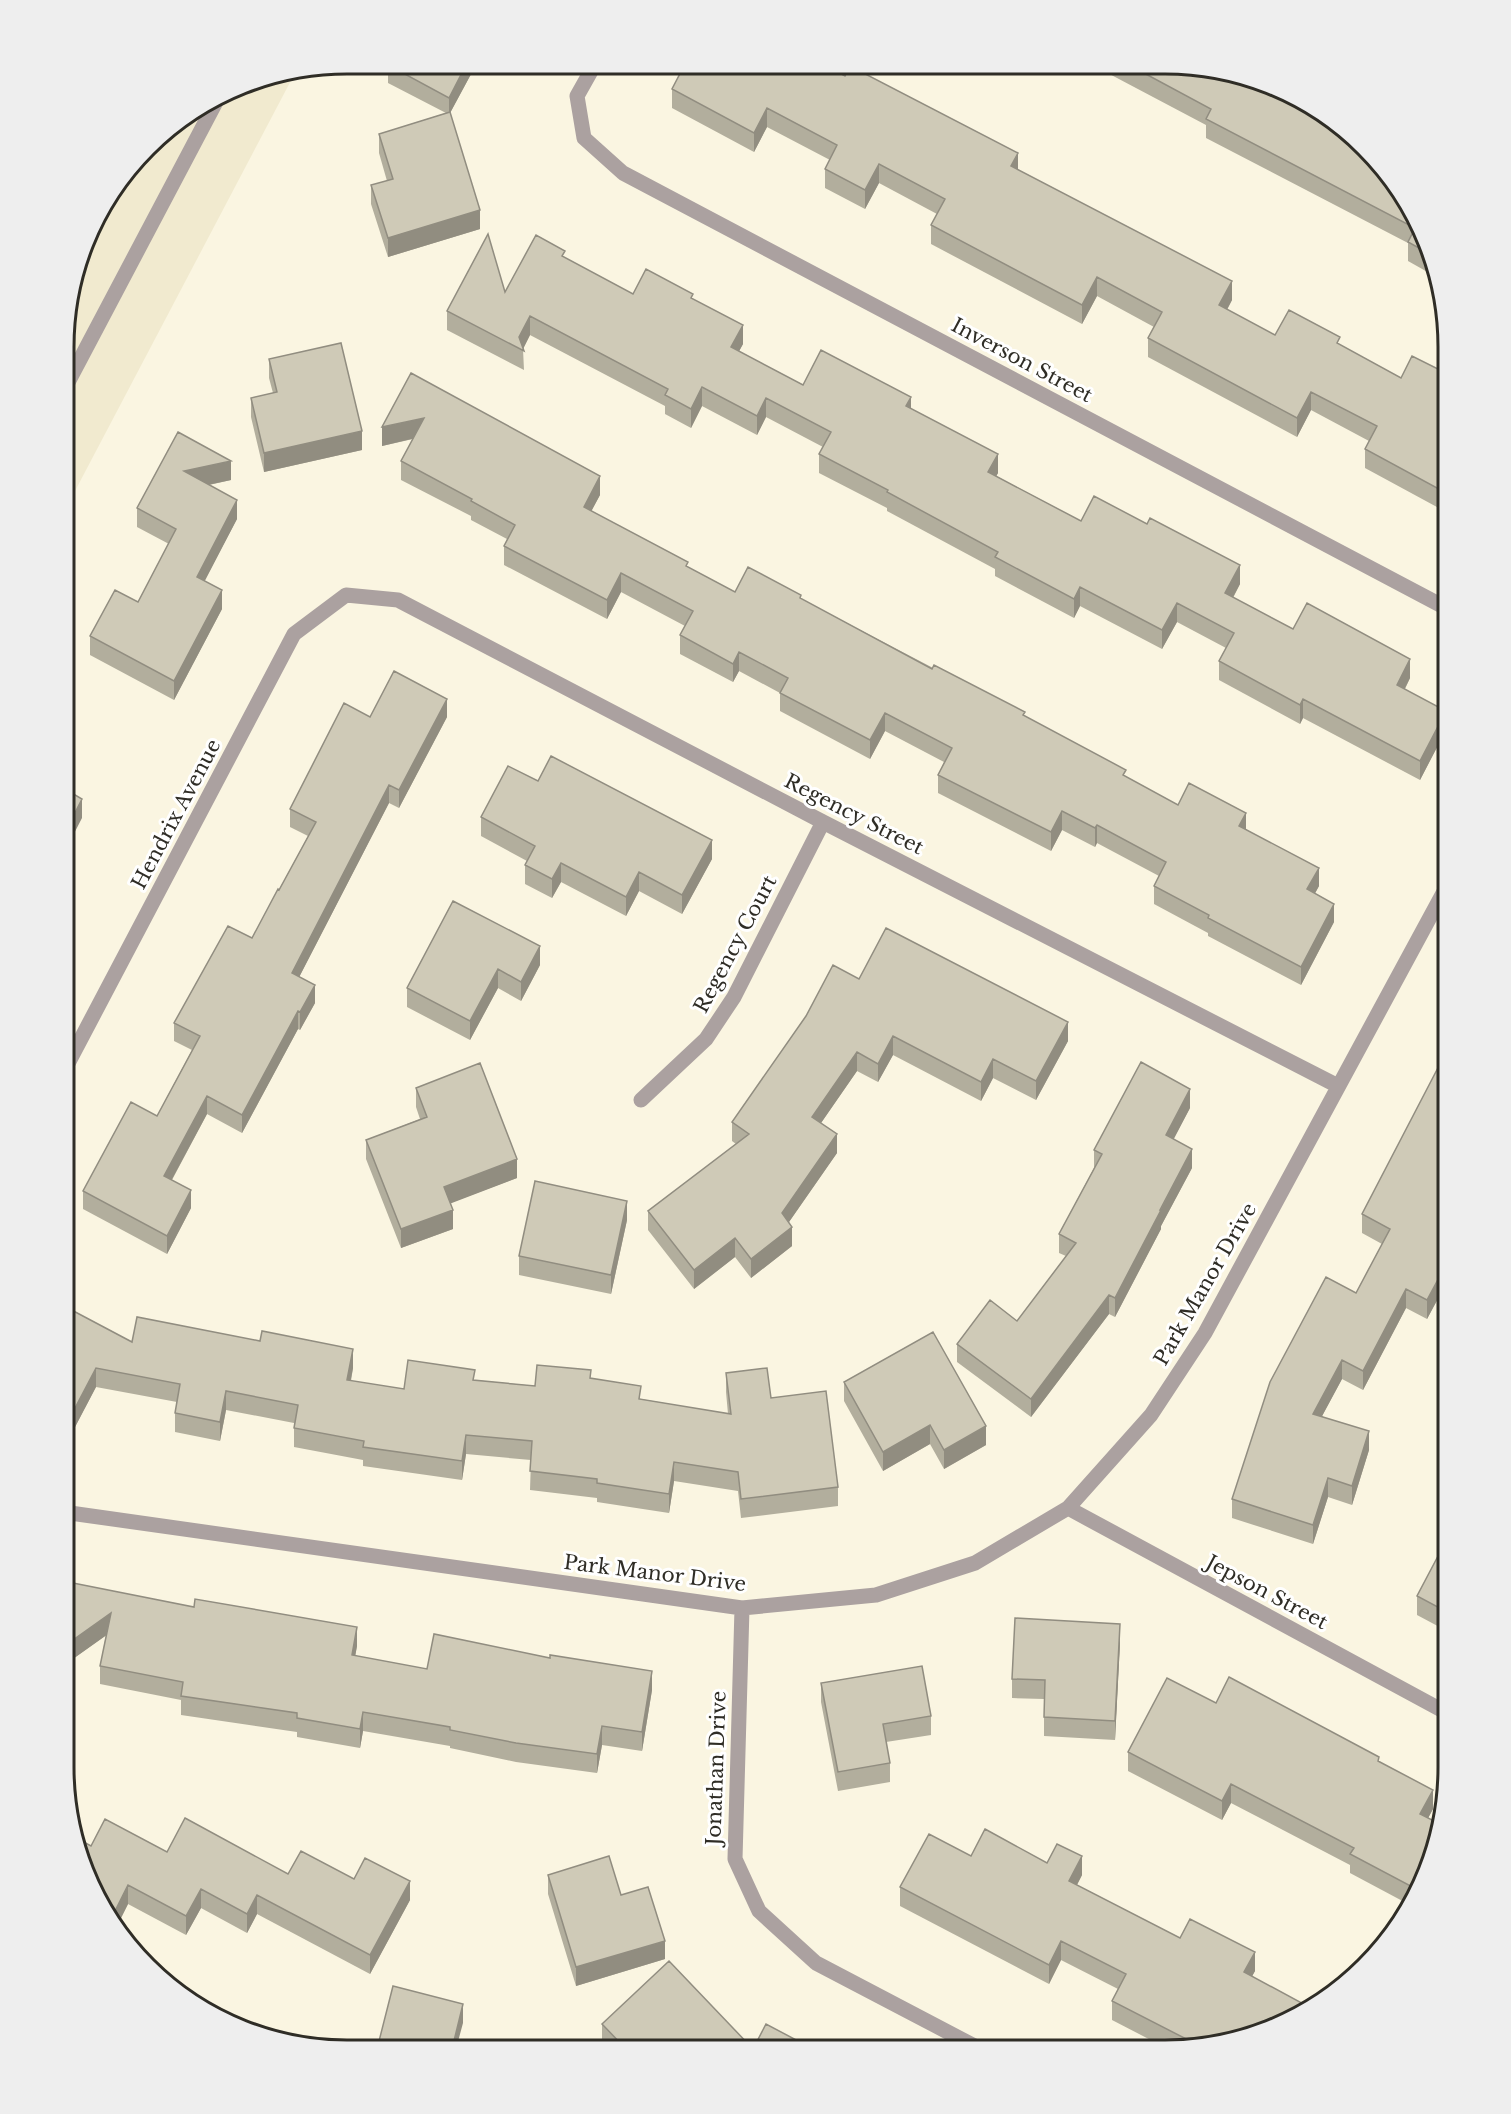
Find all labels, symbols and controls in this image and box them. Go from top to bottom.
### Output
street label: Inverson Street [947,313,1097,407]
street label: Hendrix Avenue [126,735,226,893]
street label: Regency Street [780,769,928,860]
street label: Regency Court [689,871,782,1017]
street label: Park Manor Drive [1149,1199,1261,1369]
street label: Jepson Street [1199,1548,1332,1634]
street label: Park Manor Drive [562,1550,748,1596]
street label: Jonathan Drive [701,1690,731,1849]

